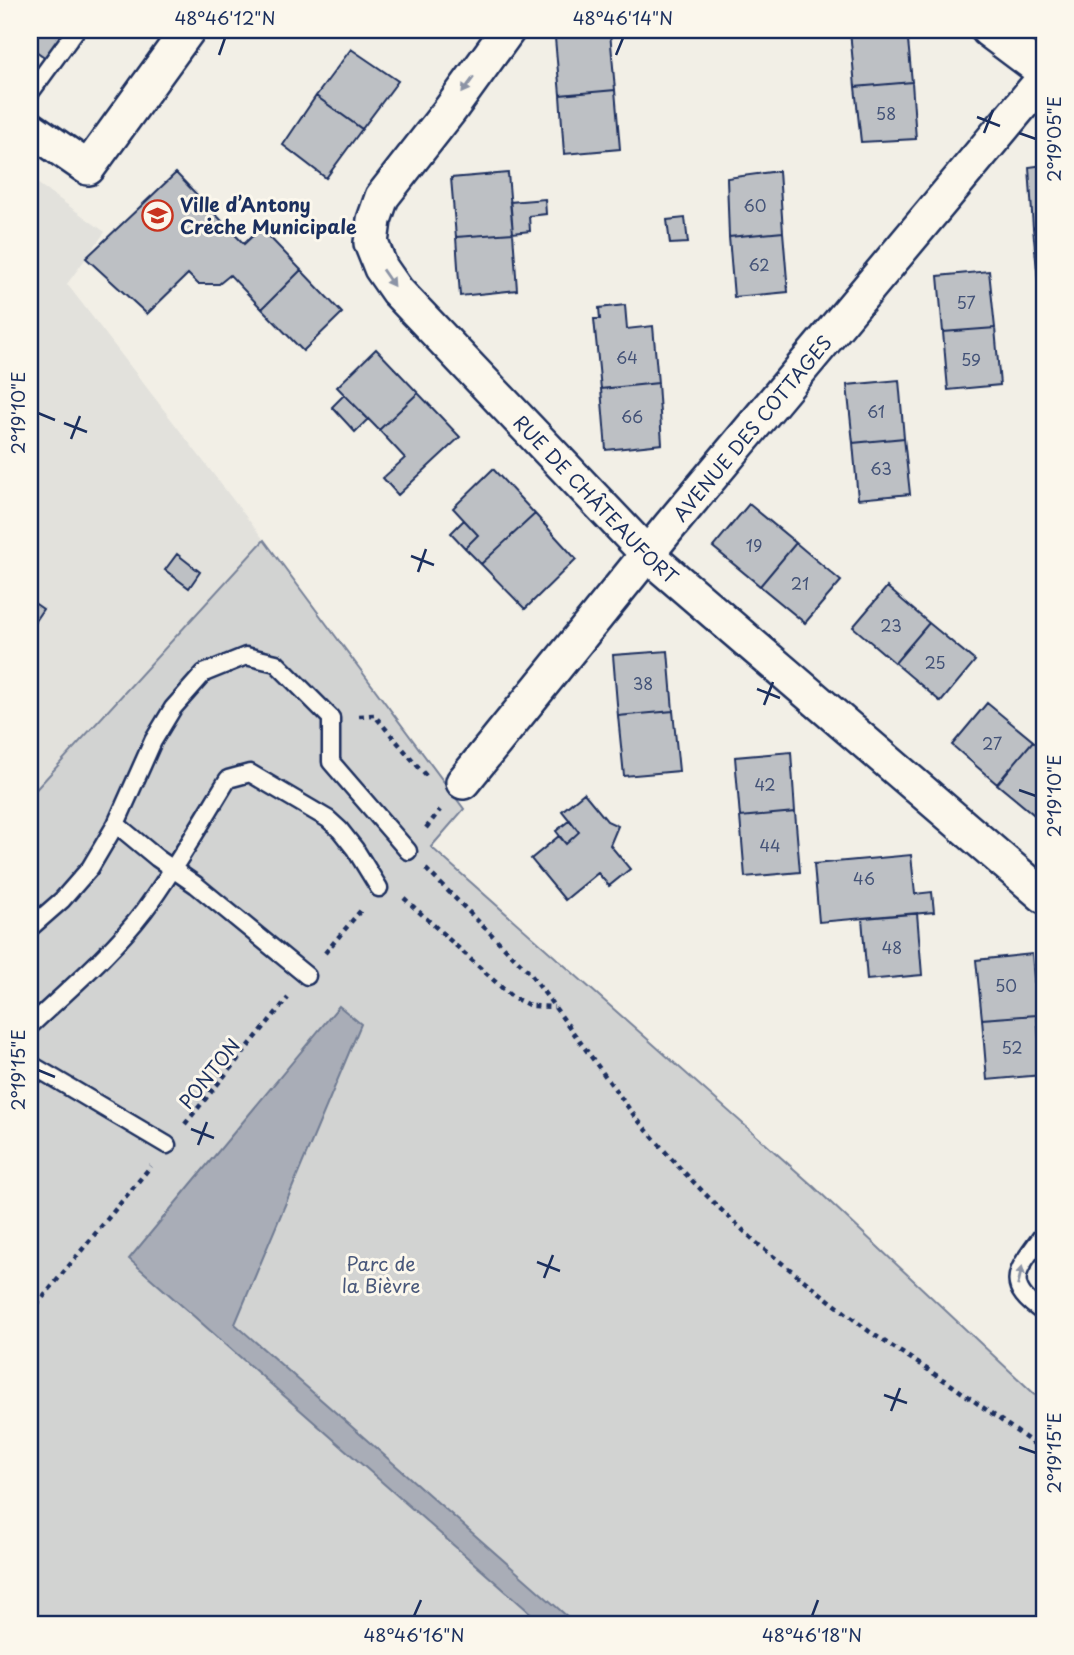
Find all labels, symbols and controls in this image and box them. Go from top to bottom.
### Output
text: 48°46'12"N [174,4,276,31]
text: 48°46'14"N [573,4,673,31]
one-way arrow [461,76,475,94]
text: 2°19'05"E [1040,96,1067,182]
house number: 58 [876,101,896,125]
place label: Ville d’Antony Crėche Municipale [180,190,357,240]
house number: 60 [744,193,766,217]
school or university icon: Ville d’Antony Crėche Municipale [140,198,174,232]
house number: 62 [748,252,770,276]
one-way arrow [381,269,395,287]
house number: 57 [956,290,976,314]
street label: AVENUE DES COTTAGES [666,329,838,527]
house number: 64 [616,345,638,369]
house number: 59 [961,347,981,371]
text: 2°19'10"E [4,371,31,455]
house number: 61 [867,399,885,423]
house number: 66 [621,404,643,428]
street label: RUE DE CHÂTEAUFORT [508,408,685,590]
house number: 63 [870,456,892,480]
house number: 19 [746,533,762,557]
house number: 21 [791,571,809,595]
house number: 23 [880,613,902,637]
house number: 25 [924,650,946,674]
house number: 38 [633,671,653,695]
house number: 27 [982,731,1002,755]
text: 2°19'10"E [1040,754,1067,838]
house number: 42 [754,772,776,796]
house number: 44 [759,833,781,857]
house number: 46 [853,866,875,890]
house number: 48 [882,935,902,959]
house number: 50 [995,973,1017,997]
text: 2°19'15"E [4,1029,31,1111]
street label: PONTON [172,1032,246,1114]
house number: 52 [1001,1035,1023,1059]
park label: Parc de la Bièvre [342,1249,420,1299]
one-way arrow [1015,1264,1026,1286]
text: 2°19'15"E [1040,1412,1067,1494]
text: 48°46'16"N [363,1621,465,1648]
text: 48°46'18"N [762,1621,862,1648]

